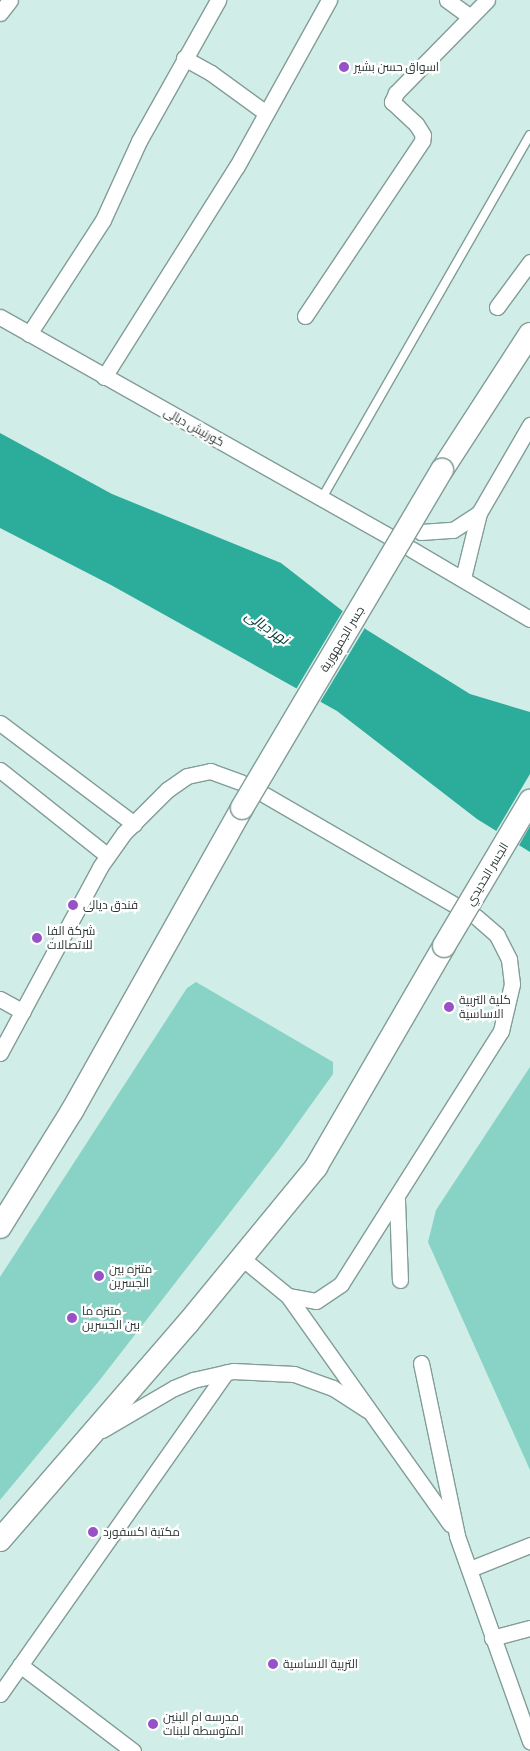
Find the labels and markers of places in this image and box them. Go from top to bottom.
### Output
place label: اسواق حسن بشير [354,60,439,74]
marker: اسواق حسن بشير [338,61,350,73]
place label: فندق ديالى [83,898,138,912]
marker: فندق ديالى [67,899,79,911]
place label: شركة الفا للاتصالات [47,924,95,952]
marker: شركة الفا للاتصالات [31,932,43,944]
place label: كلية التربية الاساسية [459,993,511,1021]
marker: كلية التربية الاساسية [443,1001,455,1013]
place label: متنزه بين الجسرين [109,1262,152,1290]
marker: متنزه بين الجسرين [93,1270,105,1282]
place label: متنزه ما بين الجسرين [82,1304,140,1332]
marker: متنزه ما بين الجسرين [66,1312,78,1324]
place label: مكتبة اكسفورد [103,1525,180,1539]
marker: مكتبة اكسفورد [87,1526,99,1538]
place label: التربية الاساسية [283,1657,358,1671]
marker: التربية الاساسية [267,1658,279,1670]
place label: مدرسه ام البنين المتوسطه للبنات [163,1710,244,1738]
marker: مدرسه ام البنين المتوسطه للبنات [147,1718,159,1730]

